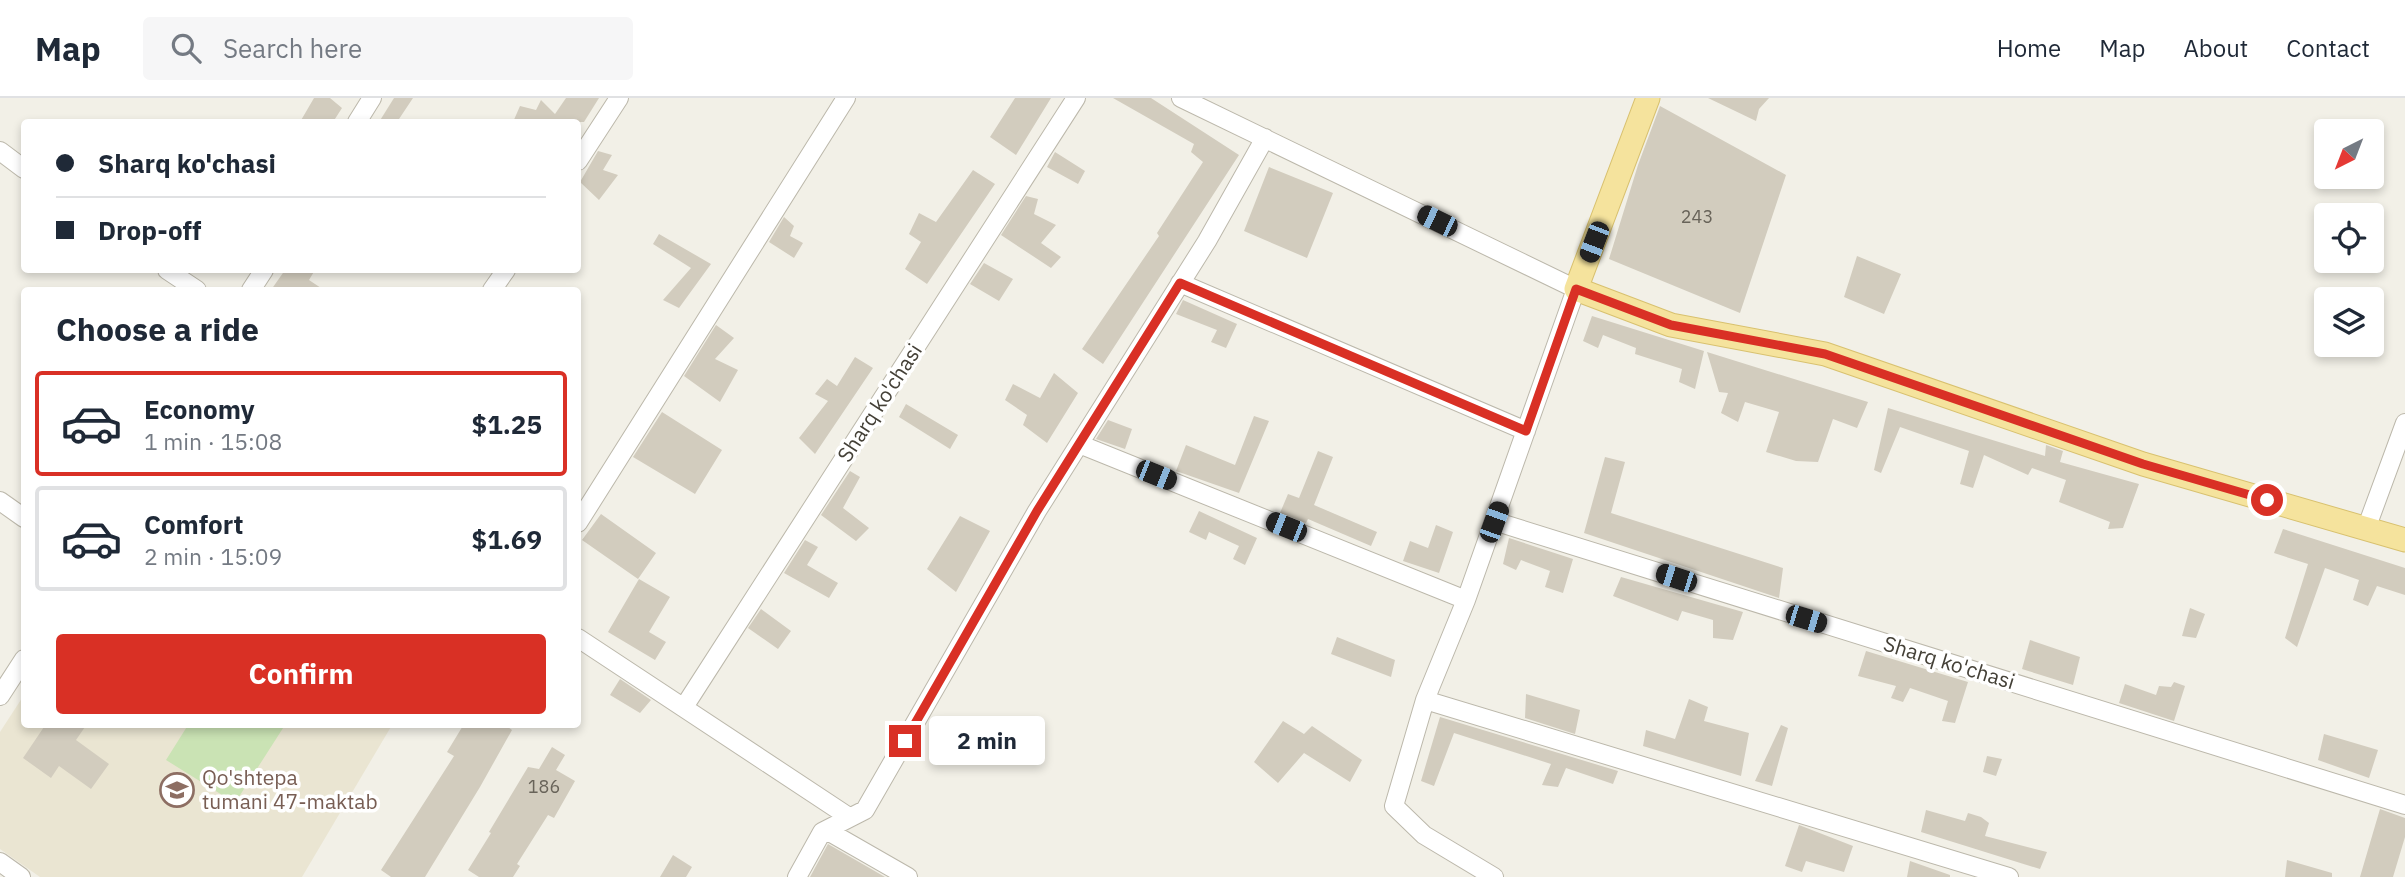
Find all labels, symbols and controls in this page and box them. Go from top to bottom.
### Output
search box [143,17,633,80]
text: Map [35,27,101,70]
icon: search [167,29,205,67]
text: Search here [223,31,362,65]
text: Home [1997,32,2061,64]
text: Map [2099,32,2145,64]
text: About [2183,32,2248,64]
text: Contact [2286,32,2370,64]
north arrow [2314,119,2384,189]
map controls [2314,119,2384,357]
text: Sharq ko'chasi [98,146,276,180]
car [1414,202,1461,240]
button: locate [2314,203,2384,273]
house number: 243 [1681,205,1713,228]
text: Drop-off [98,213,201,247]
car [1577,219,1612,265]
button: layers [2314,287,2384,357]
text: Choose a ride [56,308,259,350]
street label: Sharq ko'chasi [830,338,928,467]
icon: car [60,392,123,455]
text: Economy [144,392,255,426]
text: $1.25 [472,407,542,441]
text: 1 min · 15:08 [144,426,282,456]
car [1133,457,1180,493]
route start [2251,484,2283,516]
car [1477,499,1512,545]
icon: car [60,507,123,570]
text: Comfort [144,507,243,541]
car [1263,509,1310,545]
text: $1.69 [472,522,542,556]
text: 2 min · 15:09 [144,541,282,571]
car [1653,562,1700,594]
car [1783,603,1830,635]
street label: Sharq ko'chasi [1880,629,2018,695]
button: Confirm [56,634,546,714]
callout: 2 min [930,716,1045,766]
route end [889,725,921,757]
text: 2 min [957,725,1017,755]
place label: Qo'shtepa tumani 47-maktab [202,763,378,815]
school or university icon: Qo'shtepa tumani 47-maktab [158,771,196,809]
house number: 186 [528,775,560,798]

